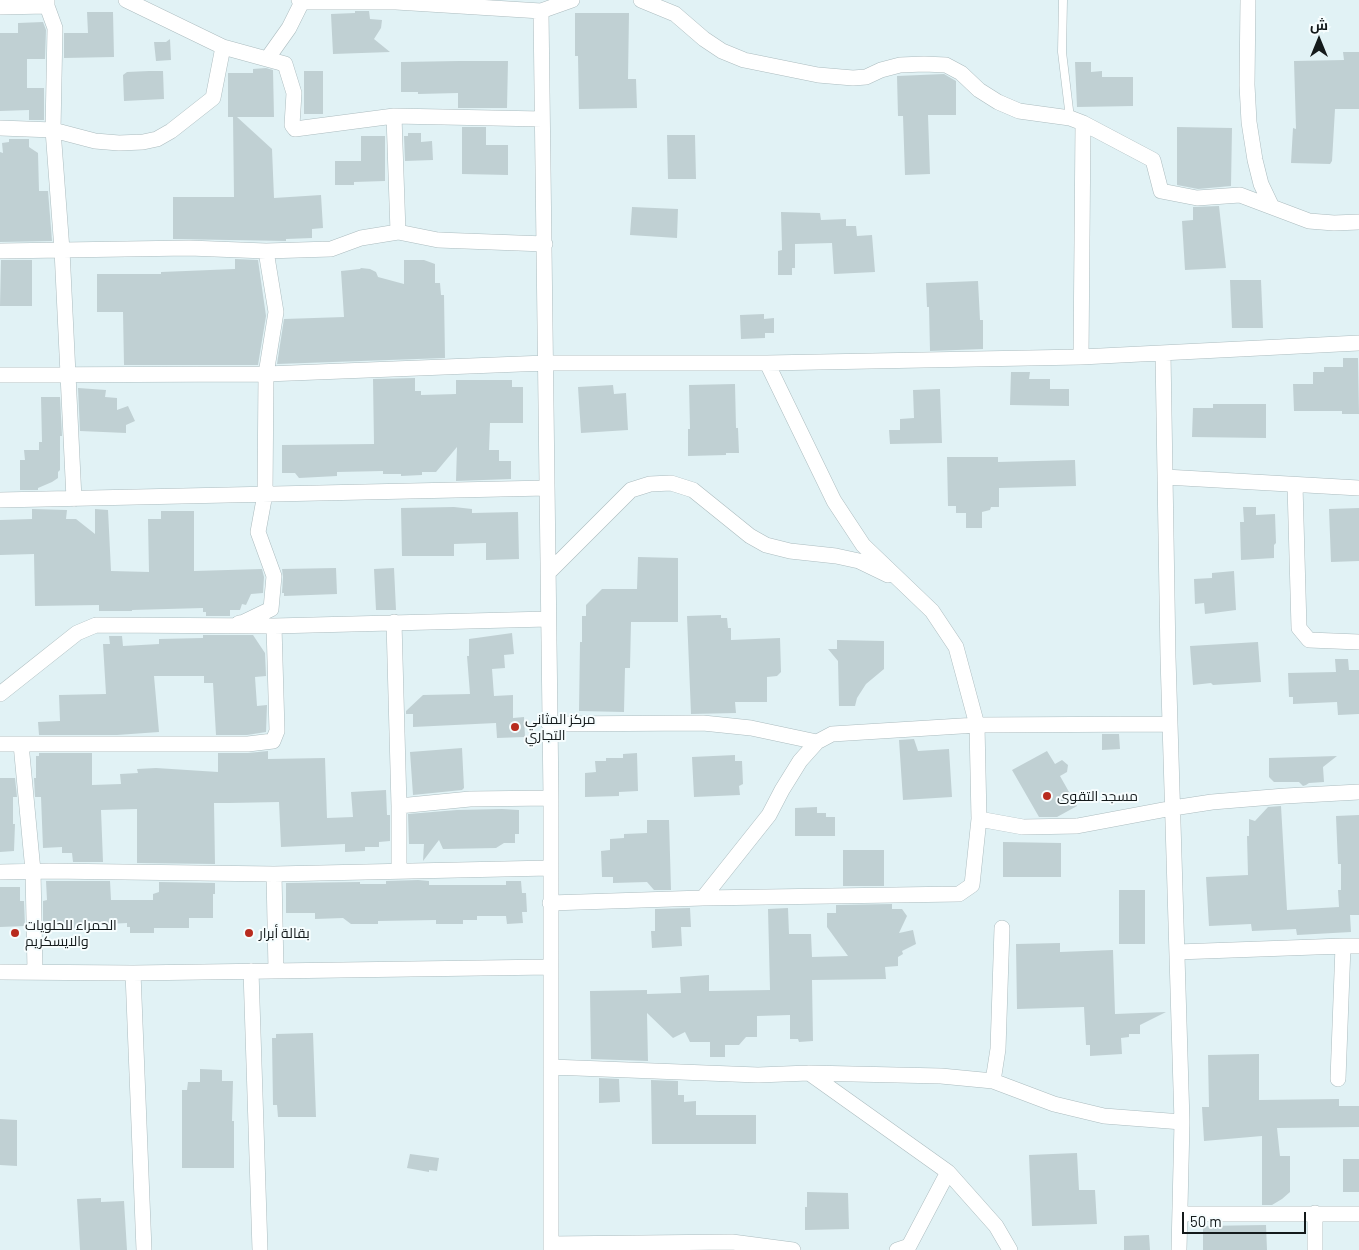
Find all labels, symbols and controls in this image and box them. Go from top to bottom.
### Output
north arrow [1294,15,1344,65]
text: ش [1310,16,1328,33]
place label: مركز المثاني التجاري [525,711,595,744]
marker: مركز المثاني التجاري [509,721,521,733]
place label: مسجد التقوى [1057,788,1138,804]
marker: مسجد التقوى [1041,790,1053,802]
place label: الحمراء للحلويات والايسكريم [25,917,117,950]
place label: بقالة أبرار [259,925,310,941]
marker: الحمراء للحلويات والايسكريم [9,927,21,939]
marker: بقالة أبرار [243,927,255,939]
scale bar [1184,1202,1308,1234]
text: 50 m [1190,1212,1222,1230]

